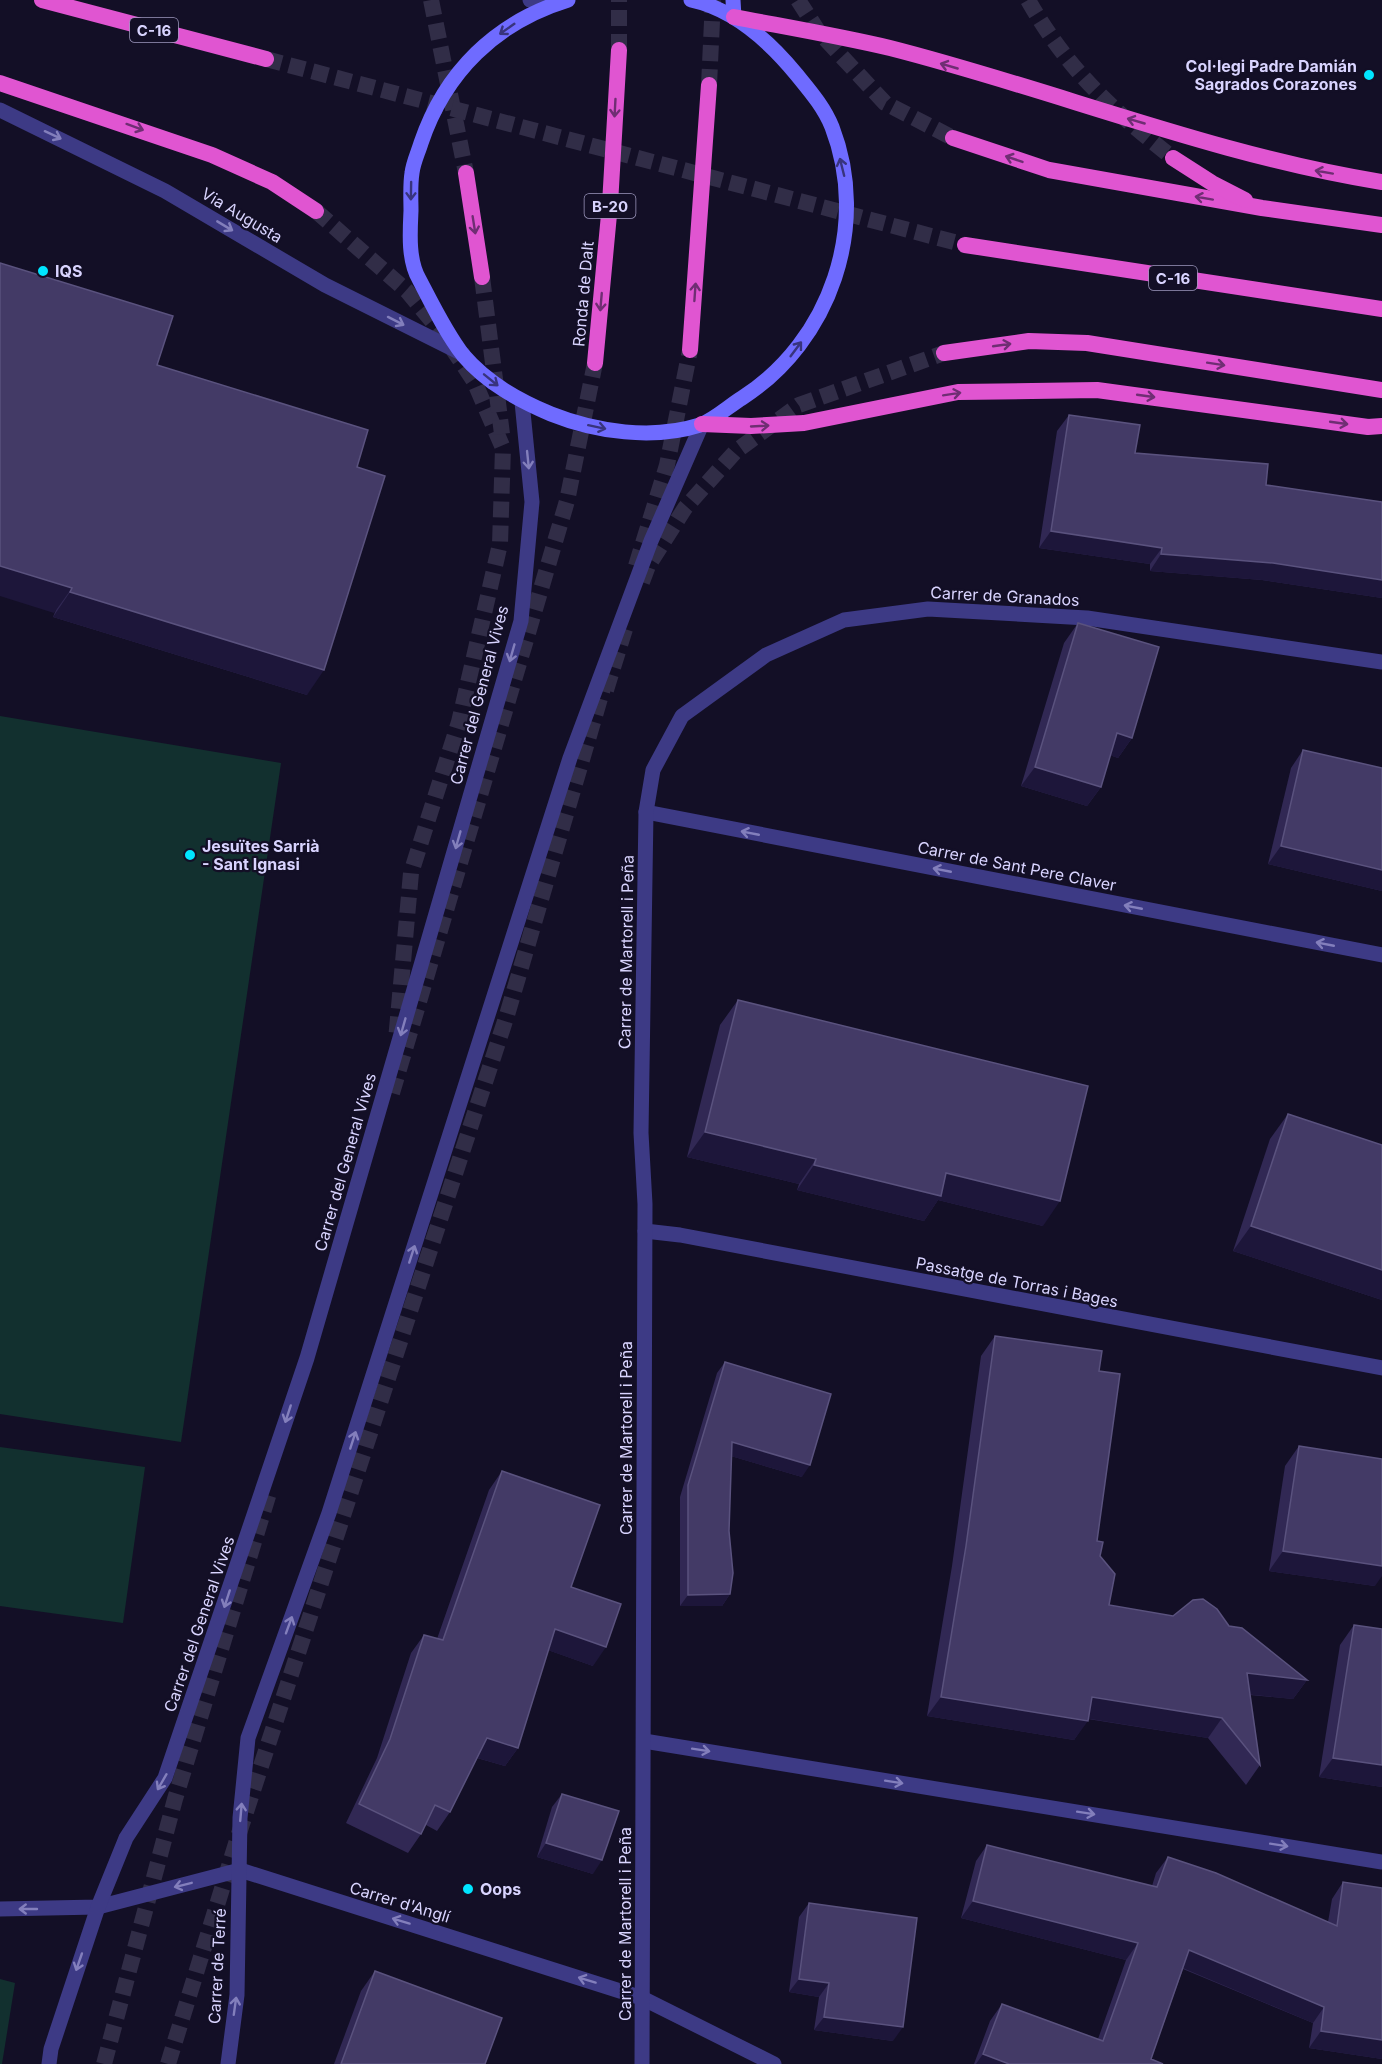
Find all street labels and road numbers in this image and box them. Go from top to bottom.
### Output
road number: C-16 [130,18,178,42]
street label: Via Augusta [198,183,286,247]
road number: B-20 [584,194,636,218]
street label: Ronda de Dalt [568,240,598,348]
road number: C-16 [1149,266,1197,290]
street label: Carrer de Granados [930,582,1080,610]
street label: Carrer del General Vives [445,603,513,787]
street label: Carrer de Sant Pere Claver [916,837,1118,895]
street label: Carrer de Martorell i Peña [614,855,638,1049]
street label: Carrer del General Vives [310,1070,380,1254]
street label: Passatge de Torras i Bages [914,1253,1120,1311]
street label: Carrer de Martorell i Peña [616,1341,636,1535]
street label: Carrer del General Vives [159,1533,239,1715]
street label: Carrer de Martorell i Peña [615,1827,635,2021]
street label: Carrer d'Anglí [347,1877,453,1927]
street label: Carrer de Terré [204,1908,230,2024]

